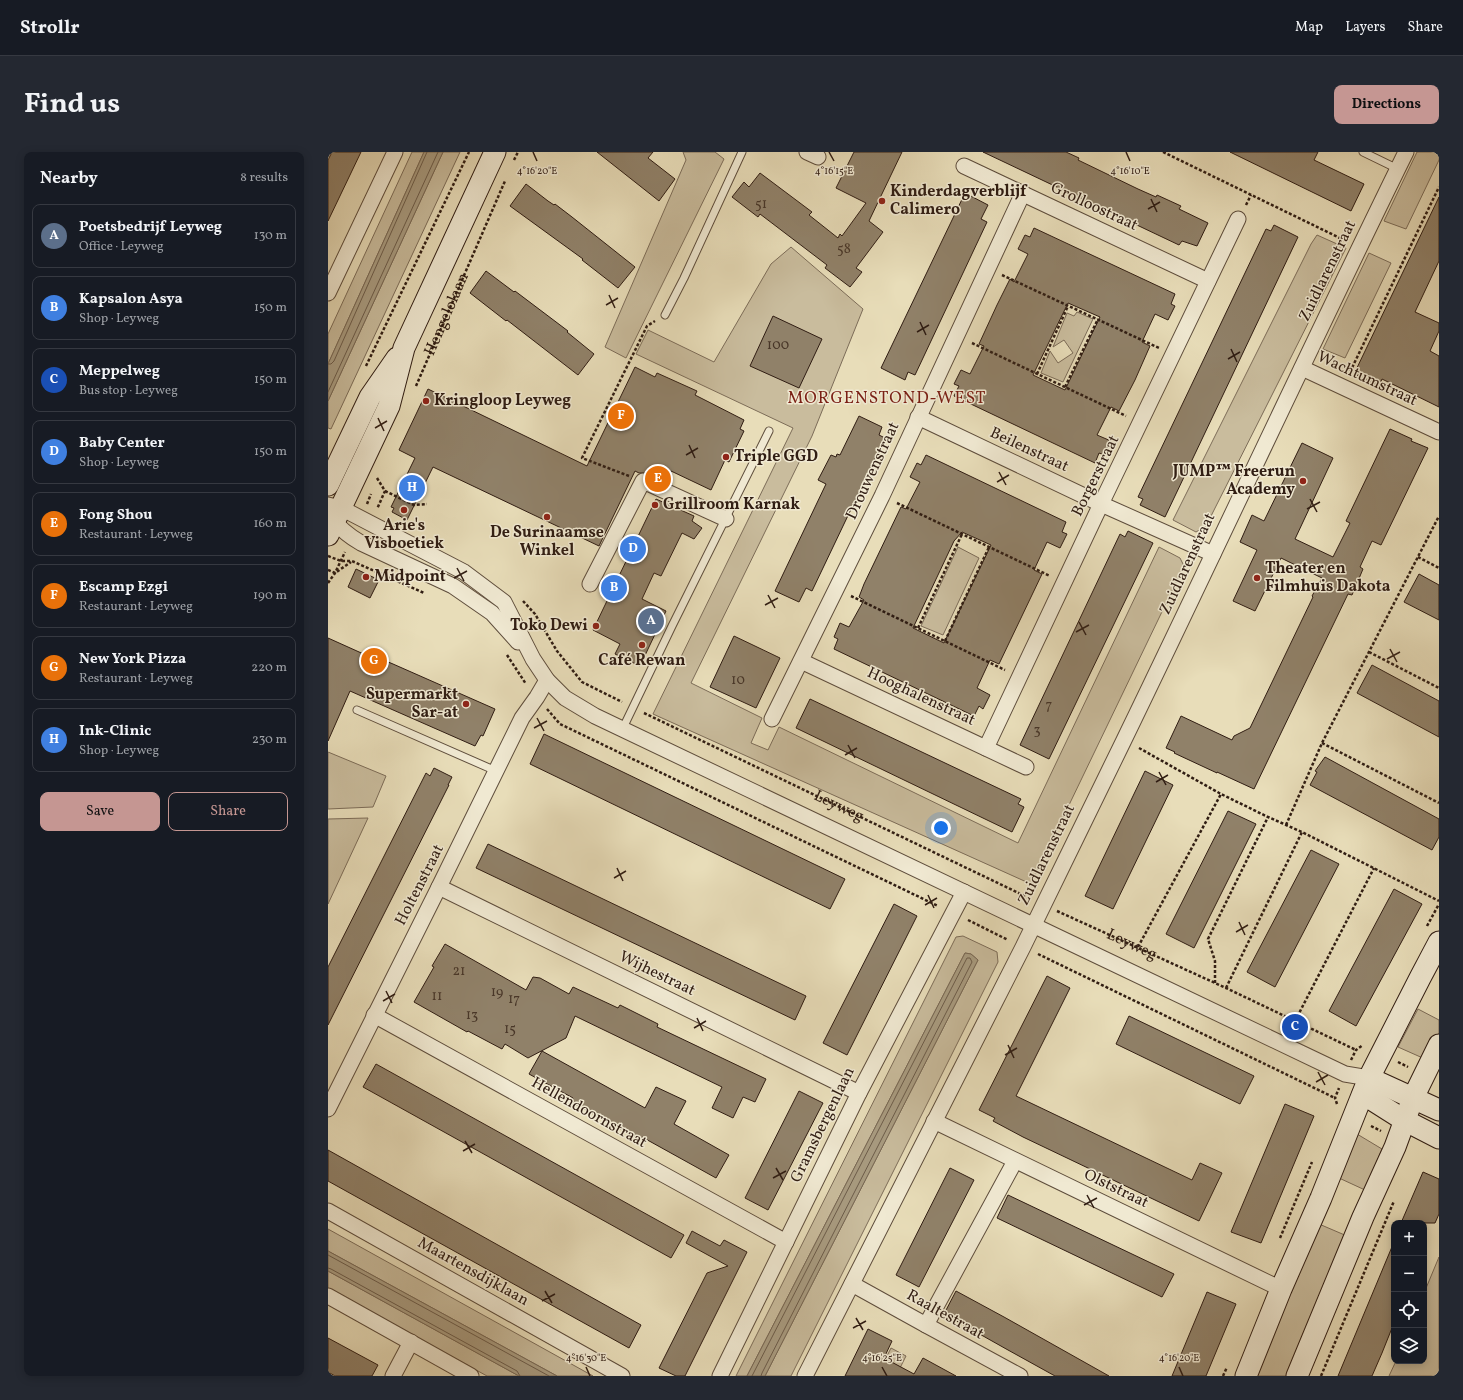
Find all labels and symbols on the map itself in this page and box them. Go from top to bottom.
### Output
text: 4°16'20"E [517,164,557,178]
text: 4°16'15"E [815,164,853,178]
text: 4°16'10"E [1110,164,1150,178]
street label: Grolloostraat [1047,177,1142,237]
place label: Kinderdagverblijf Calimero [890,181,1028,221]
house number: 51 [755,195,767,214]
marker: Kinderdagverblijf Calimero [877,196,887,206]
street label: Zuidlarenstraat [1294,216,1362,325]
house number: 58 [837,240,851,259]
street label: Hengelolaan [419,270,475,359]
house number: 100 [767,336,789,355]
street label: Wachtumstraat [1313,346,1421,412]
district label: MORGENSTOND-WEST [788,387,986,410]
place label: Kringloop Leyweg [434,390,571,412]
marker: Kringloop Leyweg [421,396,431,406]
pin: F [608,401,634,431]
street label: Drouwenstraat [841,418,905,523]
street label: Beilenstraat [986,422,1072,478]
street label: Borgerstraat [1067,431,1125,520]
place label: Triple GGD [734,446,818,468]
marker: Triple GGD [721,452,731,462]
place label: JUMP™ Freerun Academy [1172,461,1295,501]
pin: E [645,464,671,494]
pin: H [399,473,425,503]
marker: JUMP™ Freerun Academy [1298,476,1308,486]
place label: Grillroom Karnak [663,494,800,516]
marker: Grillroom Karnak [650,500,660,510]
marker: Arie's Visboetiek [399,505,409,515]
street label: Zuidlarenstraat [1155,509,1221,619]
marker: De Surinaamse Winkel [542,512,552,522]
place label: Arie's Visboetiek [364,515,444,555]
place label: De Surinaamse Winkel [490,522,604,562]
pin: D [620,534,646,564]
place label: Theater en Filmhuis Dakota [1265,558,1391,598]
place label: Midpoint [374,566,446,588]
marker: Midpoint [361,572,371,582]
pin: B [601,573,627,603]
marker: Theater en Filmhuis Dakota [1252,573,1262,583]
pin: A [638,606,664,636]
place label: Toko Dewi [510,615,588,637]
marker: Toko Dewi [591,621,601,631]
marker: Café Rewan [637,640,647,650]
pin: G [361,646,387,676]
place label: Café Rewan [598,650,686,672]
street label: Hooghalenstraat [863,662,979,732]
house number: 10 [731,671,745,690]
place label: Supermarkt Sar-at [366,684,458,724]
house number: 7 [1046,696,1053,715]
marker: Supermarkt Sar-at [461,699,471,709]
house number: 3 [1033,721,1041,740]
street label: Leyweg [810,785,867,828]
street label: Zuidlarenstraat [1013,800,1081,909]
your location [931,818,951,838]
street label: Holtenstraat [390,840,450,929]
street label: Leyweg [1103,924,1160,966]
street label: Wijhestraat [615,946,699,1002]
house number: 21 [453,962,465,981]
house number: 19 [491,983,503,1002]
house number: 11 [432,987,442,1006]
house number: 17 [508,990,520,1009]
house number: 13 [466,1006,478,1025]
pin: C [1282,1012,1308,1042]
house number: 15 [504,1020,516,1039]
street label: Gramsbergenlaan [785,1064,861,1186]
street label: Hellendoornstraat [527,1072,651,1154]
street label: Olststraat [1080,1164,1152,1214]
street label: Maartensdijklaan [413,1232,533,1312]
street label: Raaltestraat [902,1285,988,1345]
text: 4°16'30"E [566,1351,606,1365]
text: 4°16'25"E [862,1351,902,1365]
text: 4°16'20"E [1159,1351,1199,1365]

